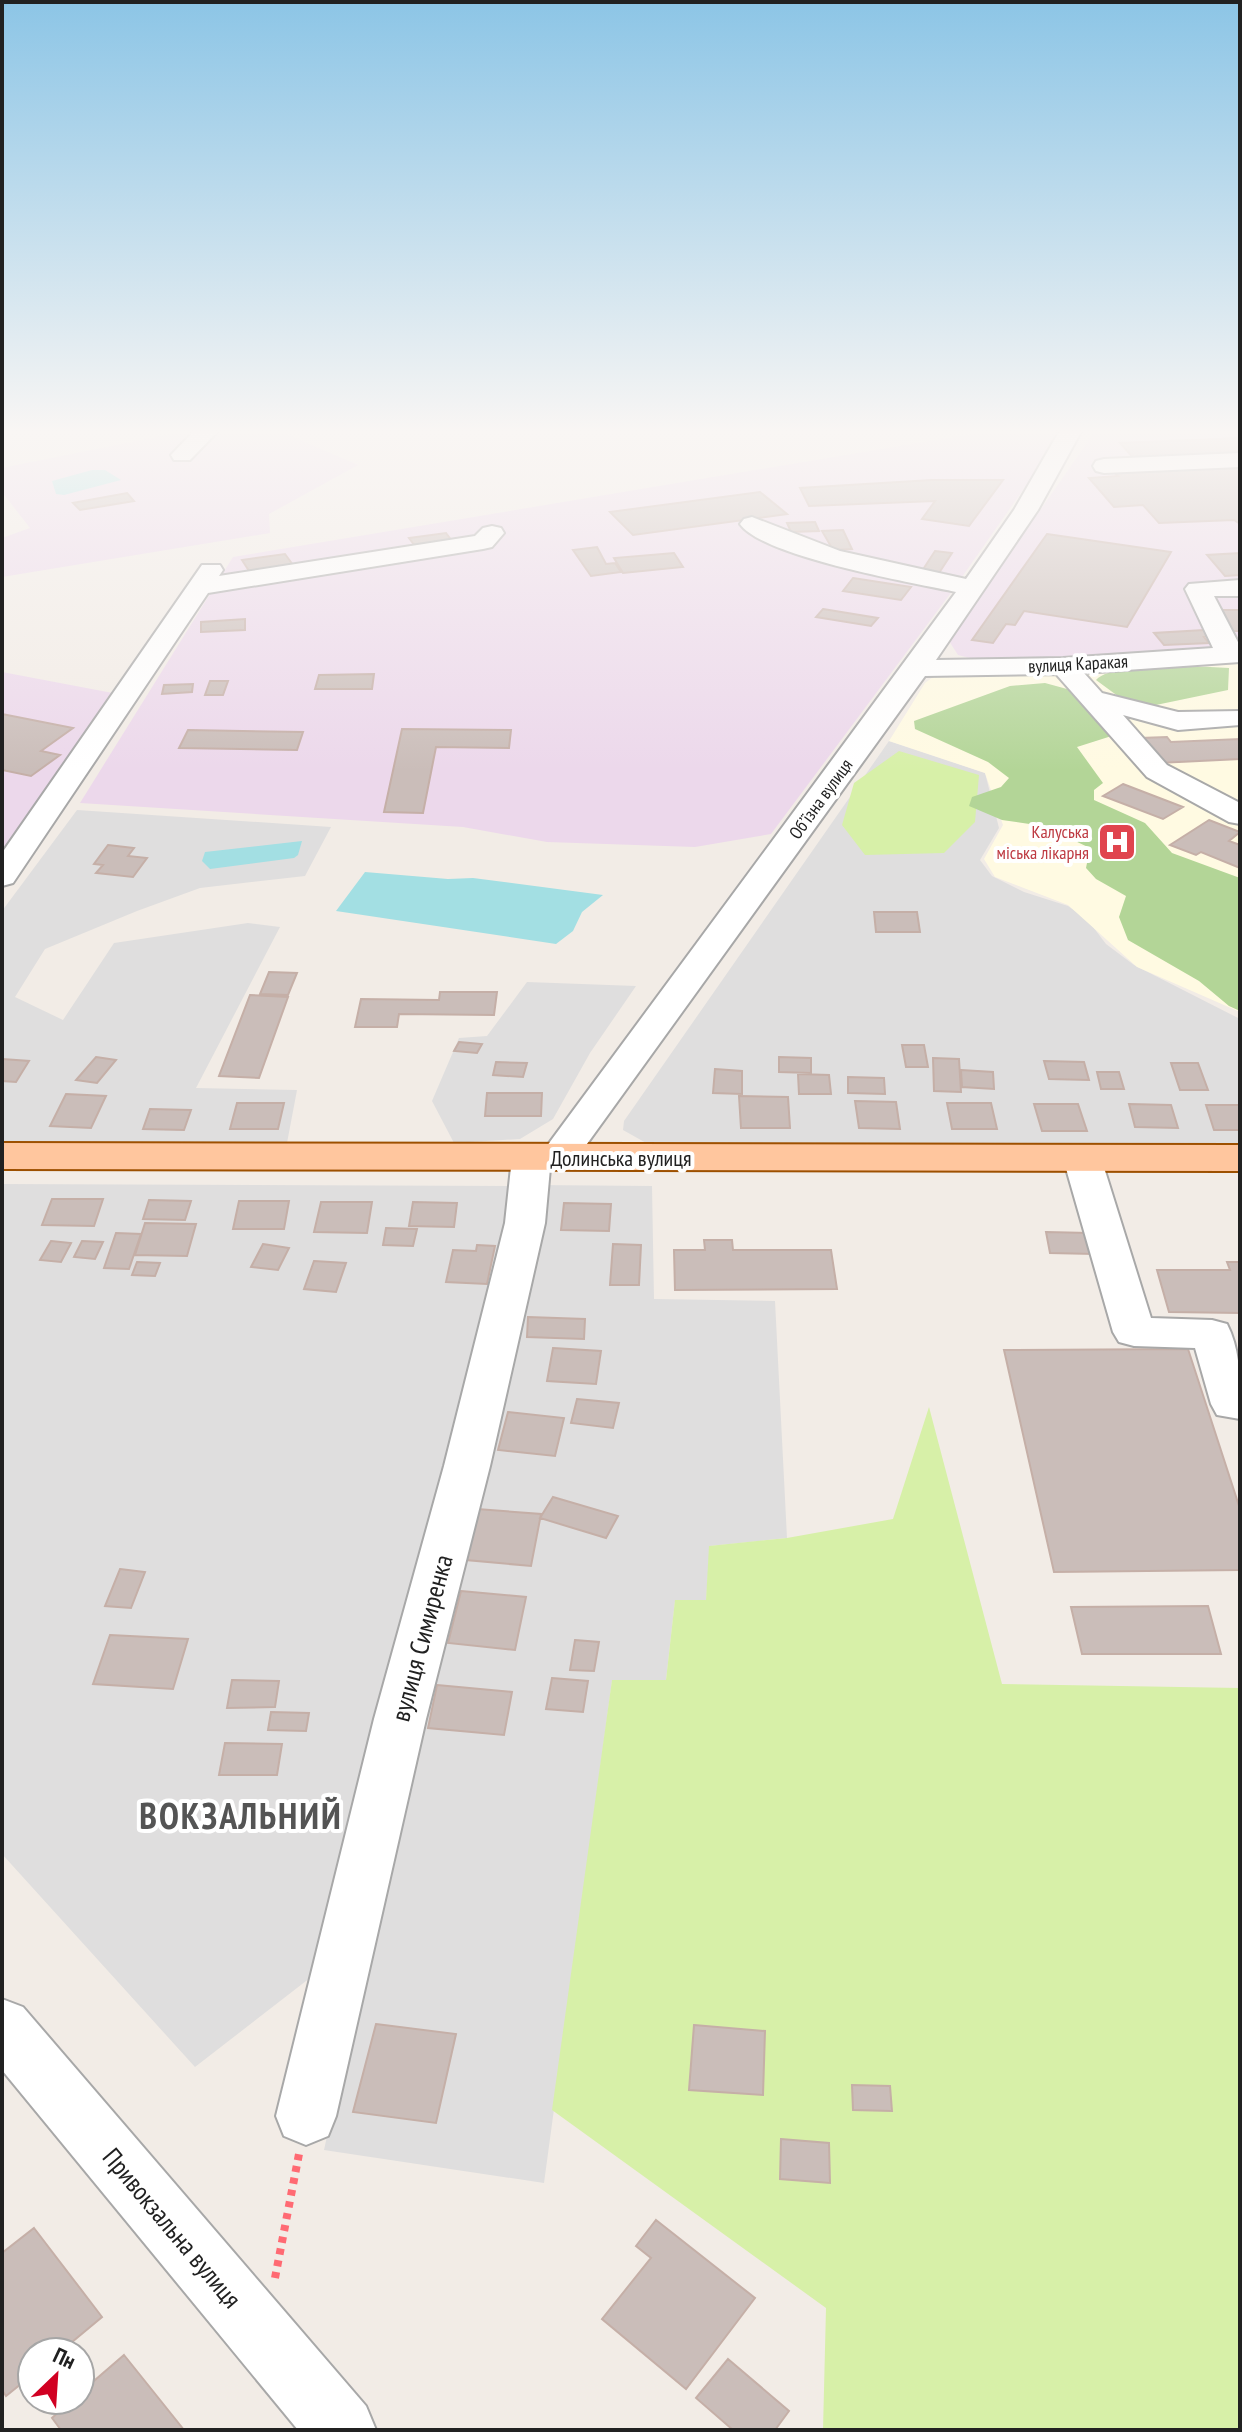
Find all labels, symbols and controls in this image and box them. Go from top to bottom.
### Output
street label: вулиця Каракая [1027,649,1129,678]
street label: Обʼїзна вулиця [784,754,857,843]
place label: Калуська міська лікарня [997,820,1089,864]
hospital icon: Калуська міська лікарня [1096,821,1138,863]
street label: Долинська вулиця [550,1144,692,1172]
street label: вулиця Симиренка [383,1551,460,1725]
district label: ВОКЗАЛЬНИЙ [139,1792,343,1839]
street label: Привокзальна вулиця [96,2141,249,2314]
north arrow [16,2336,96,2416]
text: Пн [49,2341,80,2375]

